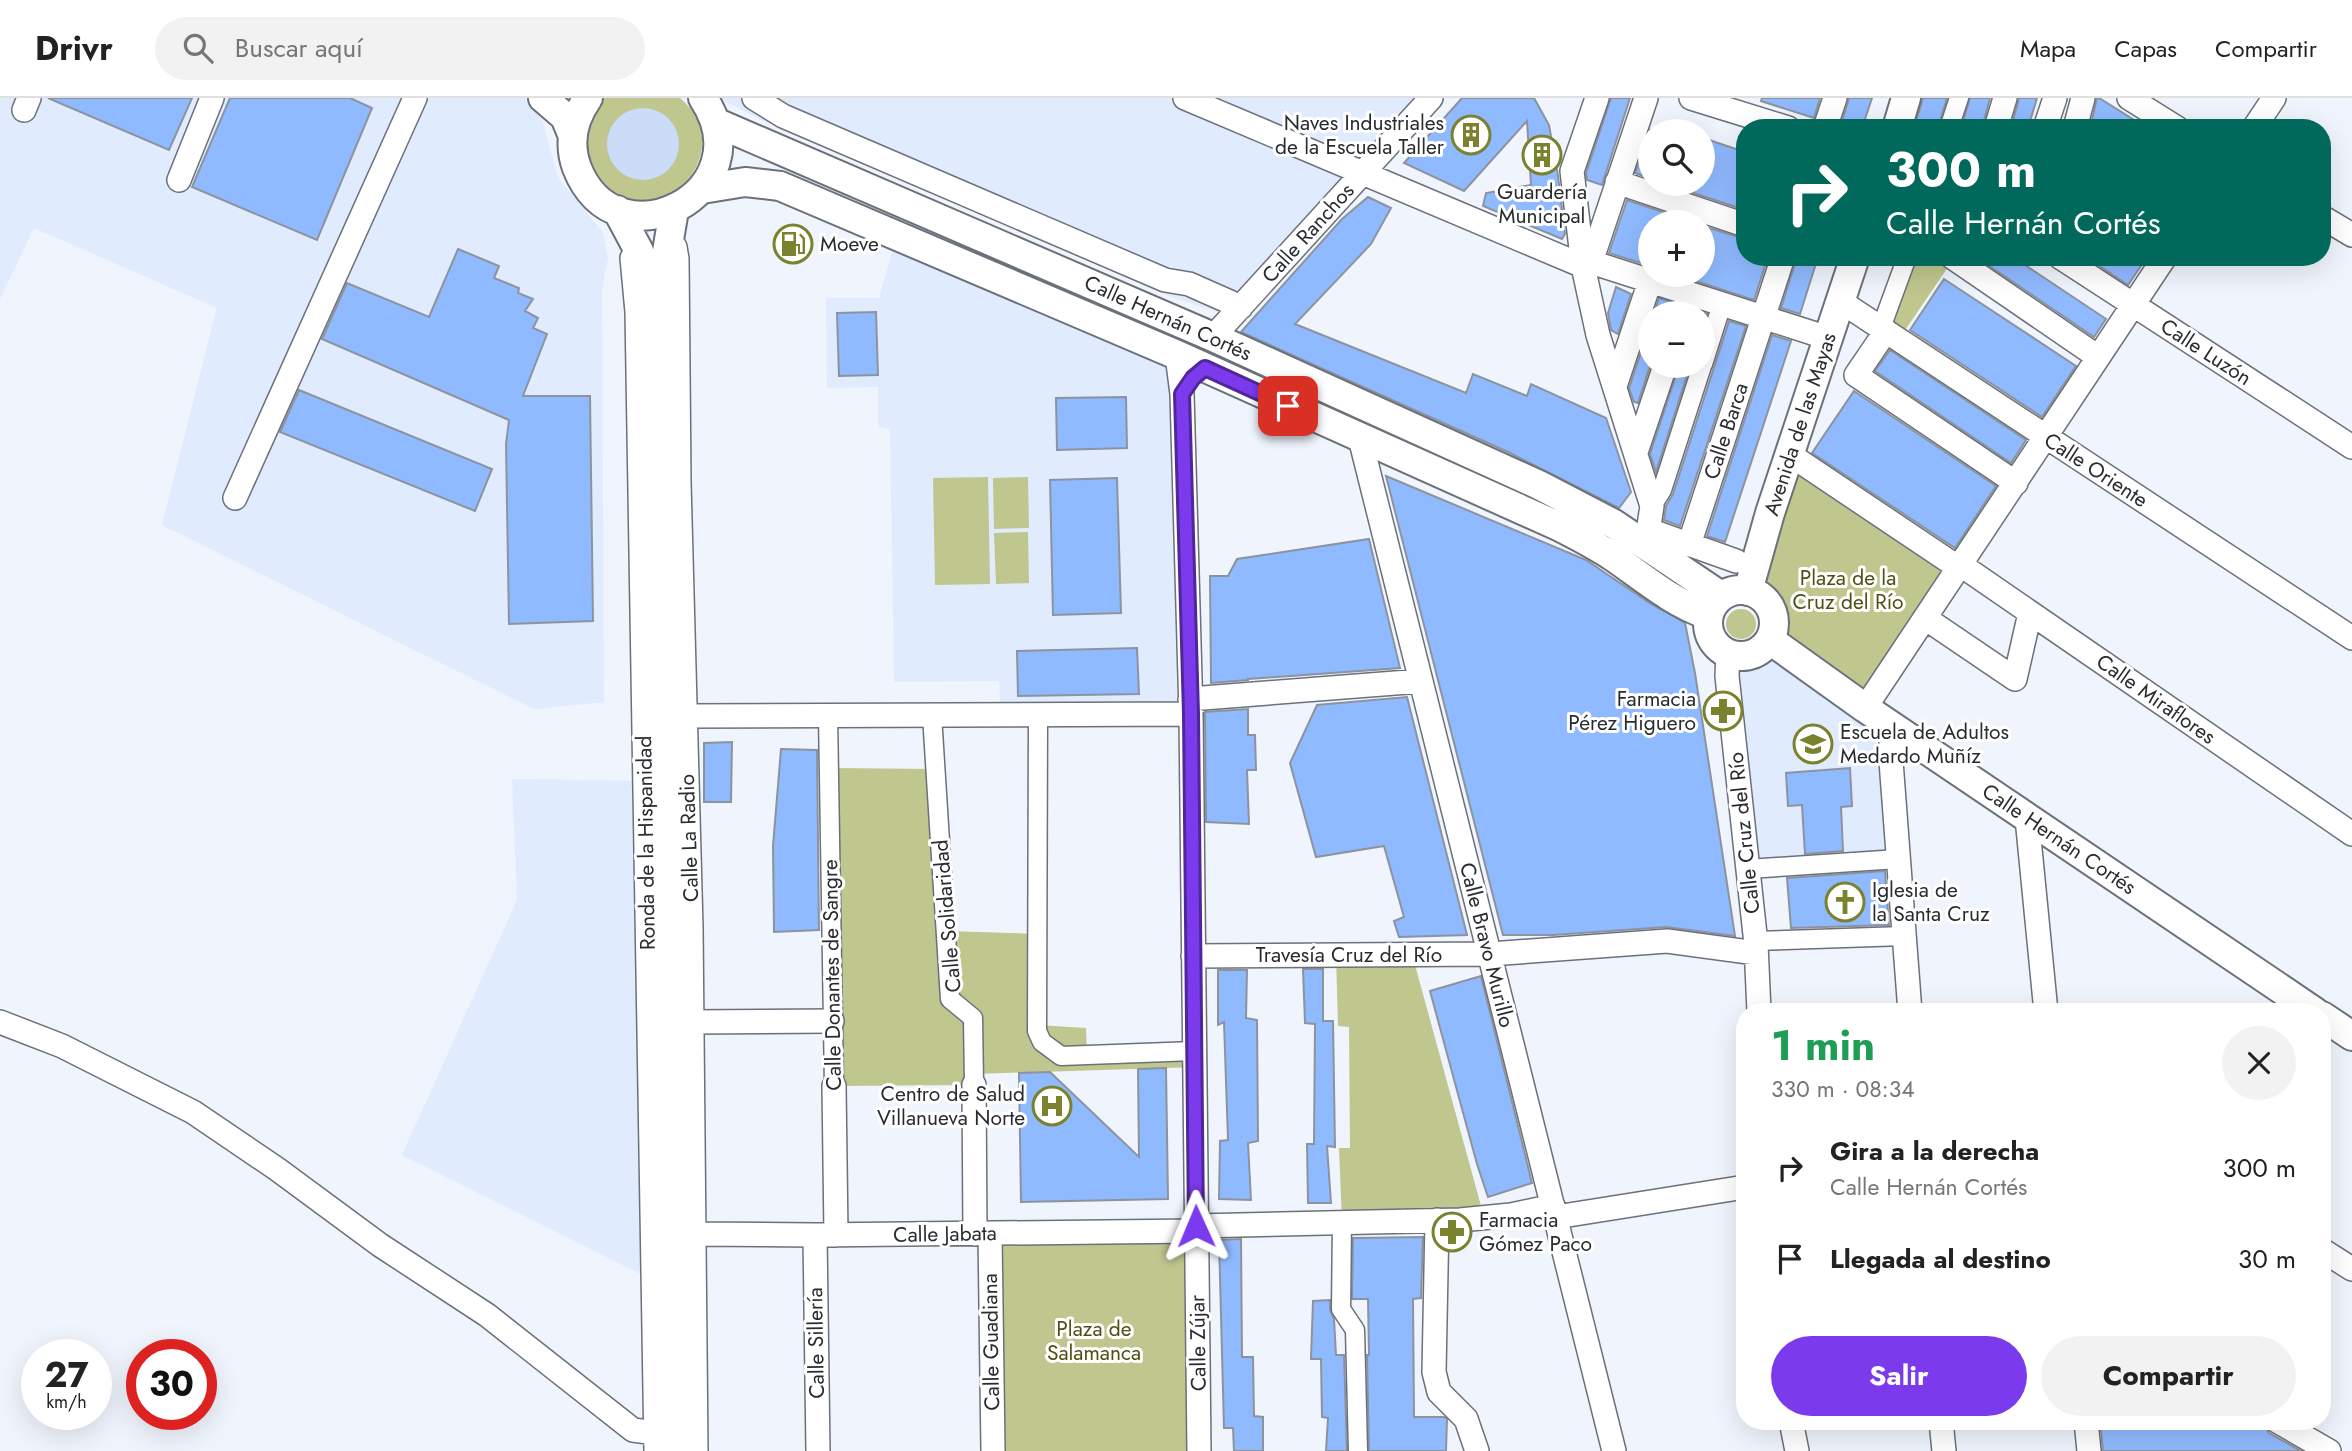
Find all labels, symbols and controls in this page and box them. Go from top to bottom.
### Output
search box [155,17,645,80]
text: Drivr [35,25,113,72]
icon: search [179,29,217,67]
text: Buscar aquí [235,29,363,67]
text: Mapa [2020,31,2076,66]
text: Capas [2114,31,2177,66]
text: Compartir [2215,31,2317,66]
place label: Naves Industriales de la Escuela Taller [1275,108,1445,162]
building icon: Naves Industriales de la Escuela Taller [1450,114,1492,156]
map controls [1638,119,1715,378]
button: search [1638,119,1715,196]
building icon: Guardería Municipal [1521,134,1563,176]
text: 300 m [1886,135,2036,205]
icon: right [1771,147,1862,238]
street label: Calle Ranchos [1255,176,1361,290]
place label: Guardería Municipal [1497,177,1587,231]
text: Calle Hernán Cortés [1886,200,2161,246]
button: + [1638,210,1715,287]
fuel station icon: Moeve [772,223,814,265]
place label: Moeve [820,229,879,259]
street label: Calle Hernán Cortés [1080,268,1256,368]
button: − [1638,301,1715,378]
street label: Calle Luzón [2155,311,2257,393]
street label: Avenida de las Mayas [1756,329,1844,519]
pin [1258,376,1318,436]
street label: Calle Barca [1696,379,1756,483]
icon: arrive [1269,387,1307,425]
street label: Calle Oriente [2038,425,2154,515]
park label: Plaza de la Cruz del Río [1792,563,1904,617]
street label: Calle Miraflores [2090,647,2222,751]
place label: Farmacia Pérez Higuero [1568,684,1696,738]
pharmacy icon: Farmacia Pérez Higuero [1702,690,1744,732]
place label: Escuela de Adultos Medardo Muñíz [1840,717,2009,771]
school or university icon: Escuela de Adultos Medardo Muñíz [1792,723,1834,765]
street label: Ronda de la Hispanidad [629,736,663,950]
street label: Calle Cruz del Río [1721,751,1767,915]
street label: Calle La Radio [672,774,706,902]
street label: Calle Hernán Cortés [1976,776,2142,902]
street label: Calle Solidaridad [925,838,969,994]
street label: Calle Donantes de Sangre [815,859,849,1091]
street label: Calle Bravo Murillo [1452,860,1522,1030]
place label: Iglesia de la Santa Cruz [1872,875,1990,929]
church icon: Iglesia de la Santa Cruz [1824,881,1866,923]
street label: Travesía Cruz del Río [1256,940,1442,970]
text: 1 min [1771,1015,1875,1076]
button: close [2222,1026,2296,1100]
text: 330 m · 08:34 [1771,1072,1915,1106]
place label: Centro de Salud Villanueva Norte [877,1079,1025,1133]
hospital icon: Centro de Salud Villanueva Norte [1031,1085,1073,1127]
text: Gira a la derecha [1830,1132,2039,1170]
icon: right [1771,1149,1809,1187]
text: 300 m [2223,1149,2296,1187]
text: Calle Hernán Cortés [1830,1170,2027,1204]
position arrow [1159,1189,1233,1263]
place label: Farmacia Gómez Paco [1479,1205,1592,1259]
pharmacy icon: Farmacia Gómez Paco [1431,1211,1473,1253]
street label: Calle Jabata [893,1218,997,1250]
icon: arrive [1771,1240,1809,1278]
text: Llegada al destino [1830,1240,2051,1278]
text: 30 m [2238,1240,2296,1278]
street label: Calle Guadiana [975,1273,1007,1411]
street label: Calle Sillería [800,1287,832,1399]
street label: Calle Zújar [1182,1294,1214,1391]
park label: Plaza de Salamanca [1047,1314,1141,1368]
button: Salir [1771,1336,2027,1416]
button: Compartir [2041,1336,2296,1416]
speed limit sign: 30 [126,1339,217,1430]
text: 27 [44,1350,89,1400]
text: km/h [46,1389,87,1415]

